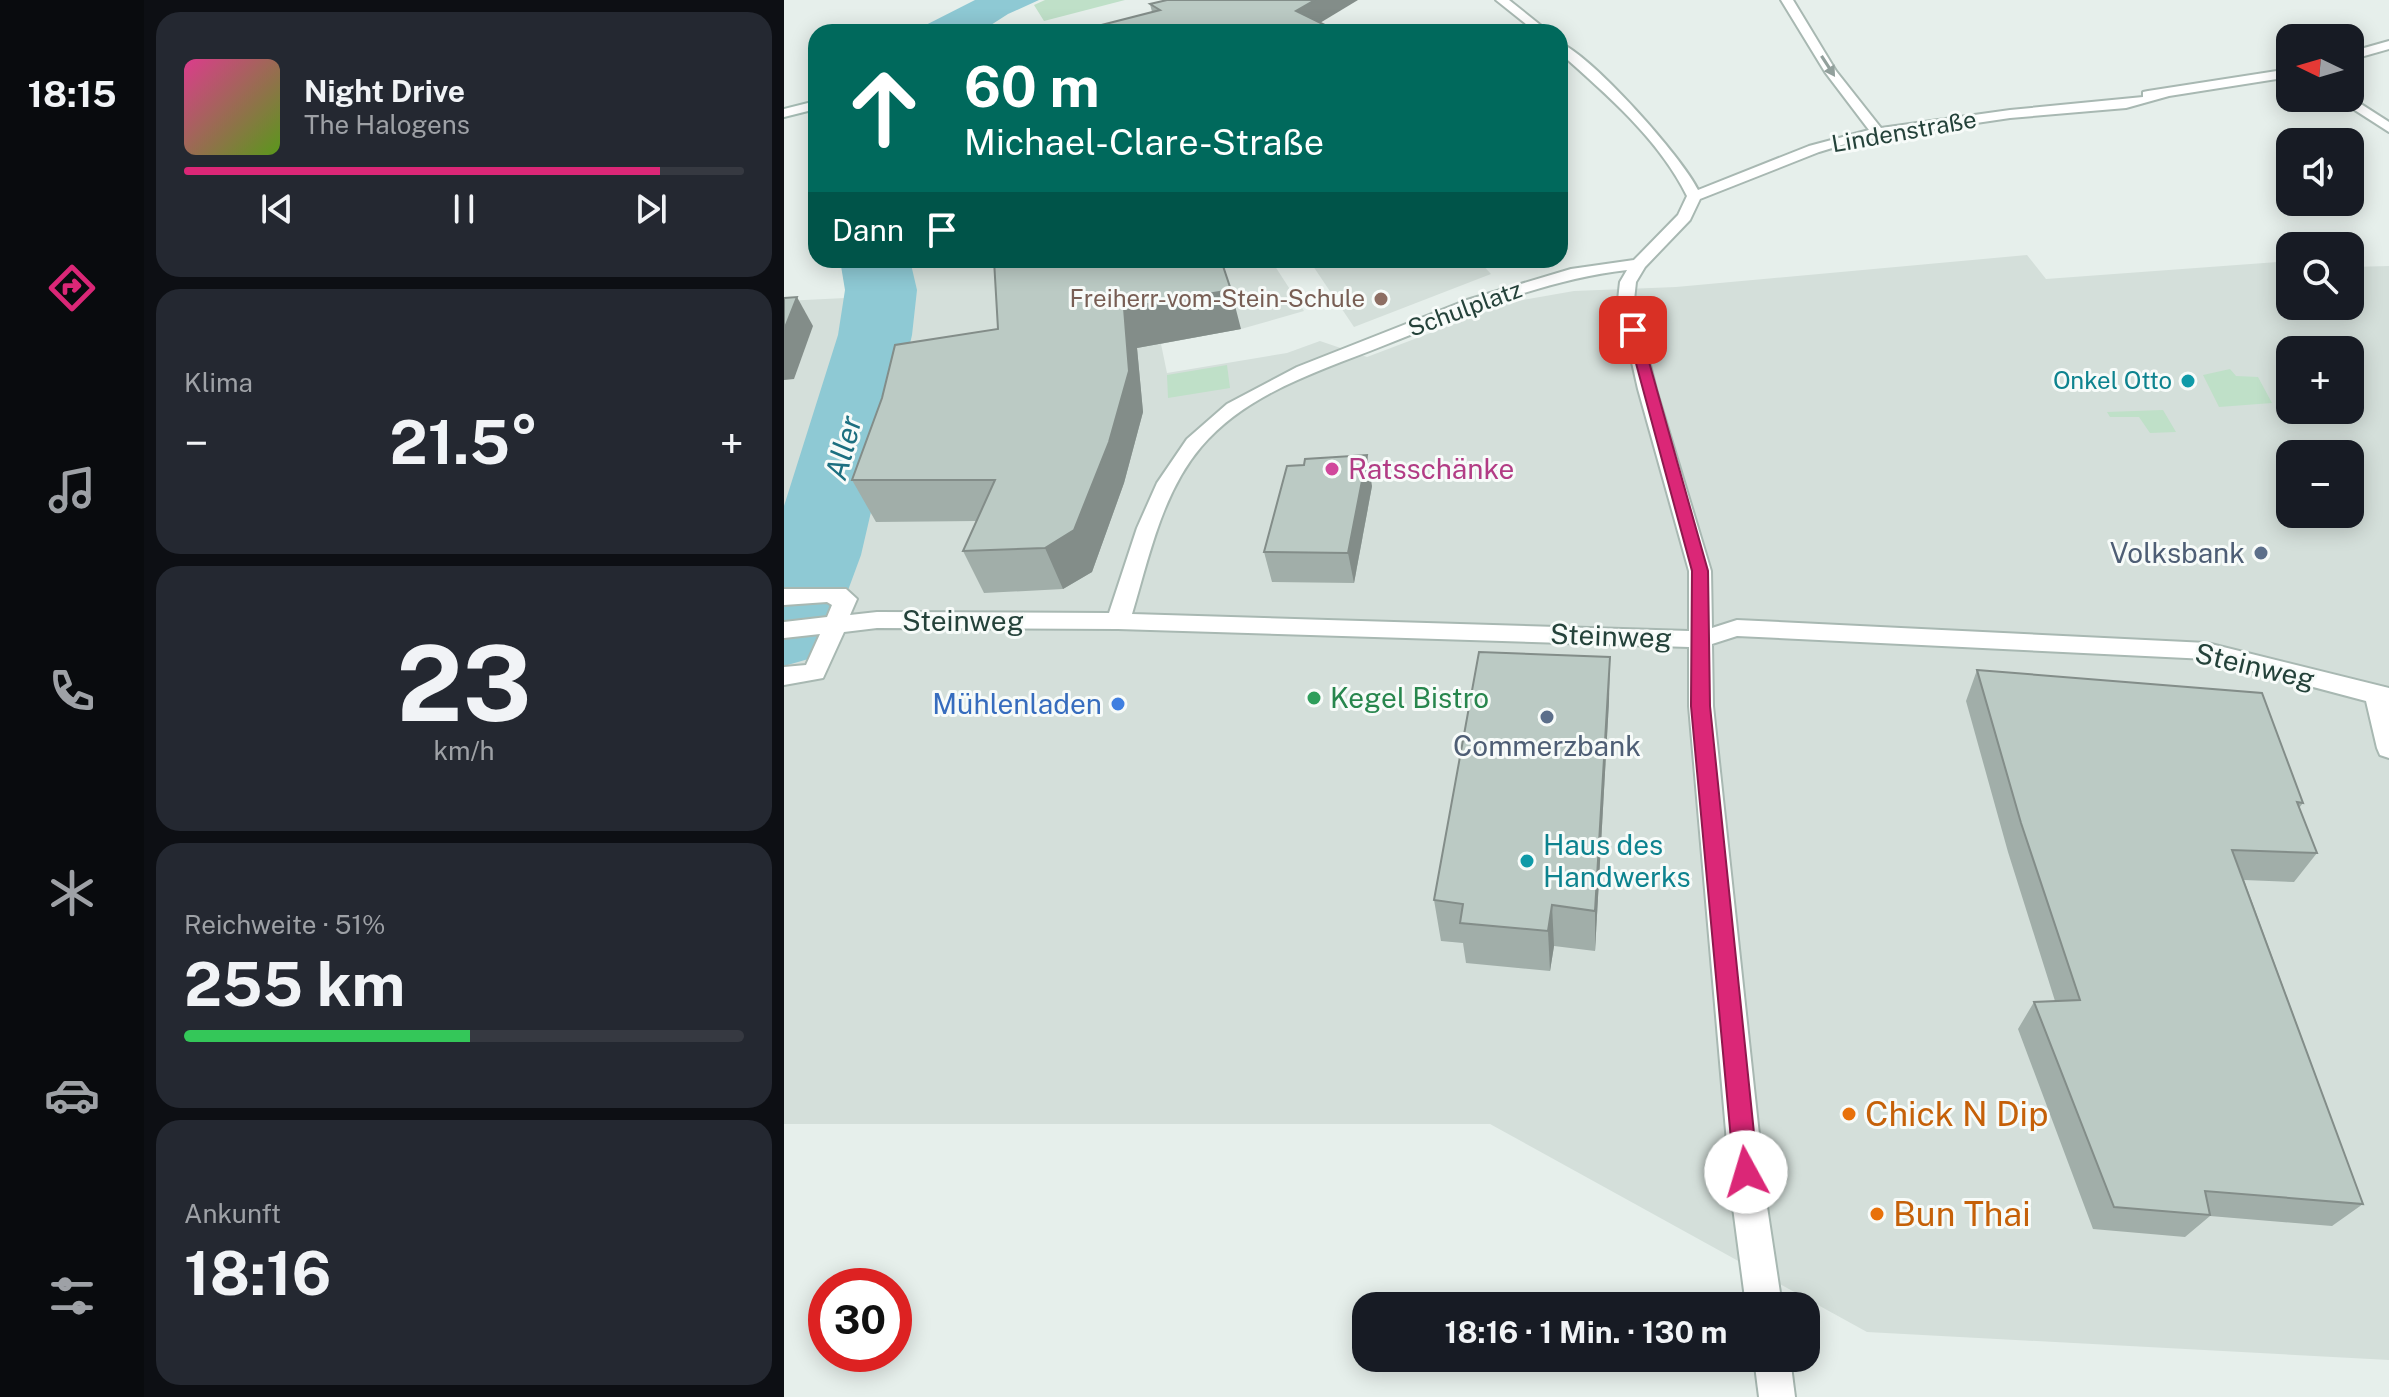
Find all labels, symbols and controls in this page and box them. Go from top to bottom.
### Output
north arrow [2276,24,2364,112]
map controls [2276,24,2364,528]
text: 60 m [964,54,1100,120]
icon: ahead [832,56,936,160]
one-way arrow [1820,56,1835,77]
text: 18:15 [28,73,116,115]
text: Night Drive [304,73,465,109]
street label: Lindenstraße [1829,104,1978,158]
text: The Halogens [304,109,470,140]
text: Michael-Clare-Straße [964,121,1324,163]
button: sound [2276,128,2364,216]
icon: previous [255,187,299,231]
icon: pause [442,187,486,231]
icon: next [629,187,673,231]
icon: arrive [920,208,964,252]
text: Dann [832,212,904,248]
button: search [2276,232,2364,320]
icon: directions [44,260,100,316]
street label: Schulplatz [1404,275,1525,342]
place label: Freiherr-vom-Stein-Schule [1070,284,1365,312]
marker: Freiherr-vom-Stein-Schule [1372,290,1390,308]
pin [1599,296,1667,364]
icon: arrive [1611,308,1655,352]
button: + [2276,336,2364,424]
place label: Onkel Otto [2053,366,2172,394]
text: Klima [184,367,253,398]
marker: Onkel Otto [2179,372,2197,390]
text: 21.5° [390,407,538,478]
water label: Aller [817,411,869,484]
text: − [184,417,208,469]
text: + [720,417,744,469]
button: − [2276,440,2364,528]
place label: Ratsschänke [1348,452,1514,485]
marker: Ratsschänke [1323,460,1341,478]
icon: music [44,462,100,518]
place label: Volksbank [2110,536,2245,569]
marker: Volksbank [2252,544,2270,562]
street label: Steinweg [902,604,1024,637]
street label: Steinweg [1549,617,1673,654]
text: 23 [396,622,532,744]
street label: Steinweg [2192,636,2318,695]
icon: phone [44,663,100,719]
place label: Kegel Bistro [1330,681,1489,714]
place label: Mühlenladen [932,687,1102,720]
marker: Kegel Bistro [1305,689,1323,707]
marker: Mühlenladen [1109,695,1127,713]
marker: Commerzbank [1538,708,1556,726]
place label: Commerzbank [1453,729,1641,762]
text: km/h [433,735,495,766]
place label: Haus des Handwerks [1543,828,1691,893]
marker: Haus des Handwerks [1518,852,1536,870]
icon: climate [44,865,100,921]
text: Reichweite · 51% [184,909,386,940]
text: 255 km [184,949,405,1020]
icon: car [44,1067,100,1123]
place label: Chick N Dip [1865,1094,2048,1134]
marker: Chick N Dip [1840,1105,1858,1123]
position arrow [1704,1130,1788,1214]
place label: Bun Thai [1893,1194,2031,1234]
text: Ankunft [184,1198,281,1229]
marker: Bun Thai [1868,1205,1886,1223]
text: 18:16 [184,1238,331,1309]
icon: filters [44,1268,100,1324]
speed limit sign: 30 [808,1268,912,1372]
text: 18:16 · 1 Min. · 130 m [1445,1314,1727,1350]

